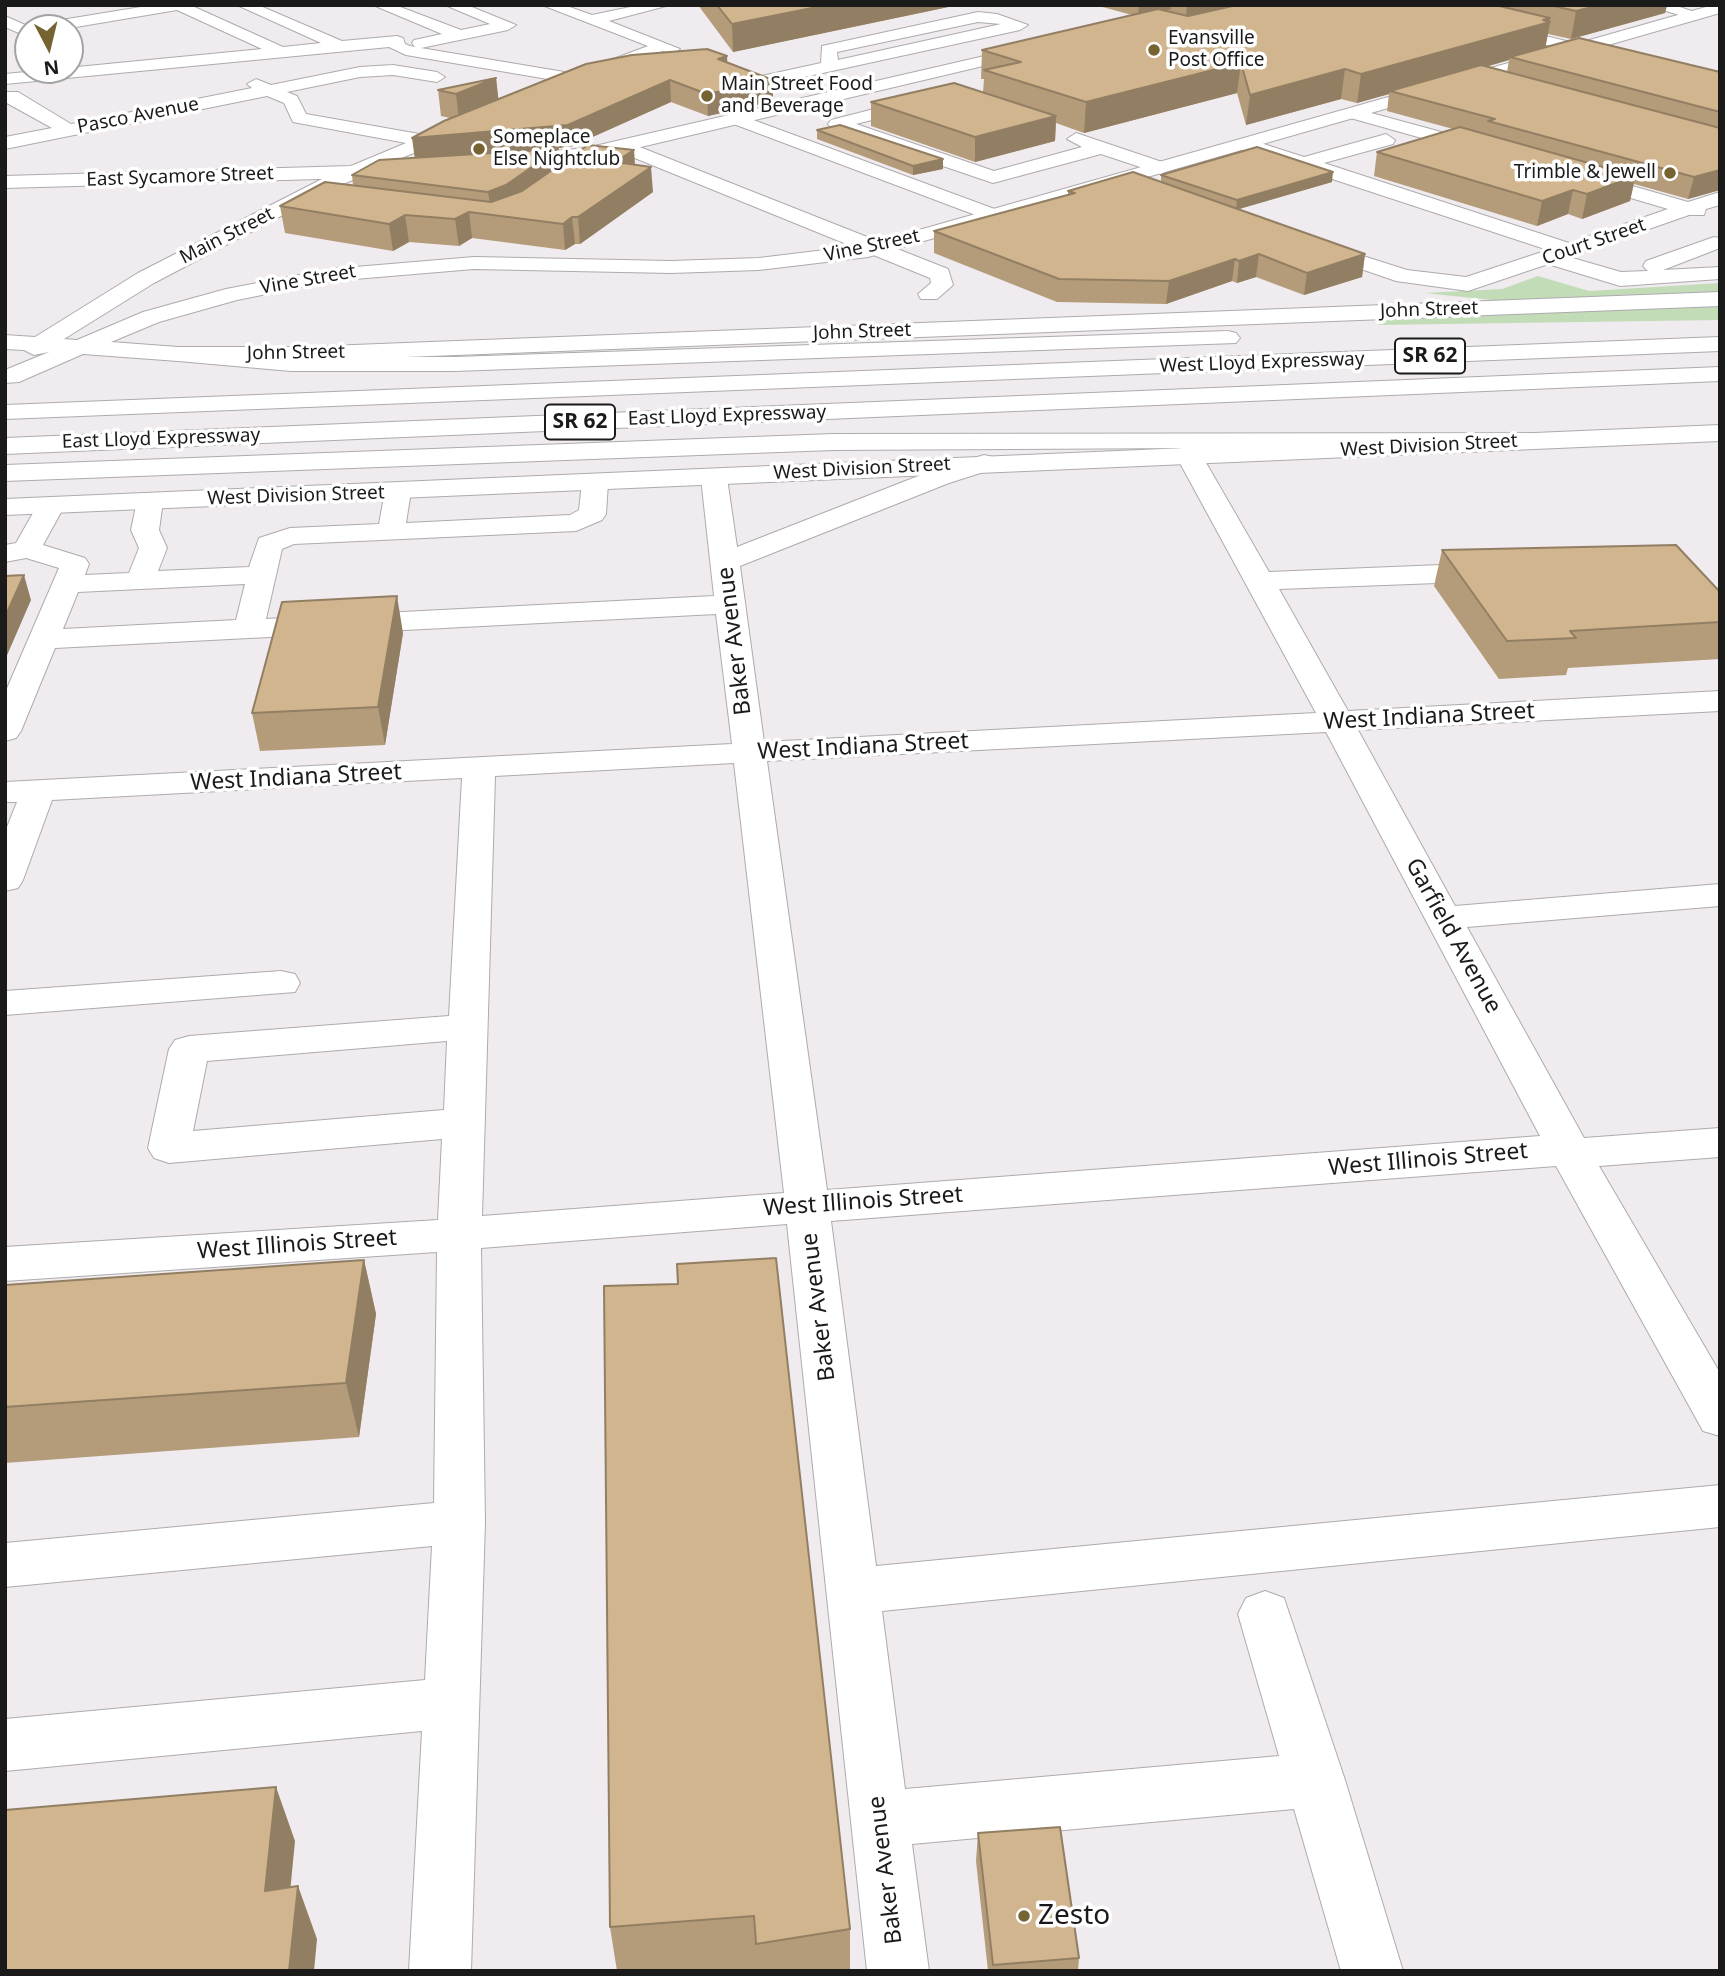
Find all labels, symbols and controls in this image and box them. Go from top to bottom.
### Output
north arrow [14,14,84,84]
place label: Evansville Post Office [1168,28,1265,72]
marker: Evansville Post Office [1146,42,1162,58]
text: N [42,54,61,82]
place label: Main Street Food and Beverage [721,74,873,118]
marker: Main Street Food and Beverage [699,88,715,104]
street label: Pasco Avenue [75,93,201,139]
place label: Someplace Else Nightclub [493,127,620,171]
marker: Someplace Else Nightclub [471,141,487,157]
street label: East Sycamore Street [86,162,274,192]
place label: Trimble & Jewell [1514,162,1656,184]
marker: Trimble & Jewell [1662,165,1678,181]
street label: Main Street [176,203,278,269]
street label: Court Street [1539,214,1649,270]
street label: Vine Street [822,225,922,267]
street label: Vine Street [258,260,358,300]
street label: John Street [1380,297,1478,323]
street label: John Street [813,319,911,345]
road number: SR 62 [1395,338,1465,374]
street label: John Street [247,341,345,365]
street label: West Lloyd Expressway [1159,348,1365,378]
street label: East Lloyd Expressway [627,401,827,431]
road number: SR 62 [545,404,615,440]
street label: East Lloyd Expressway [61,424,261,454]
street label: West Division Street [1340,430,1518,462]
street label: West Division Street [773,453,951,485]
street label: West Division Street [207,482,385,510]
street label: Baker Avenue [712,565,758,717]
street label: West Indiana Street [1323,698,1535,736]
street label: West Indiana Street [757,728,969,766]
street label: West Indiana Street [190,759,402,797]
street label: Garfield Avenue [1399,854,1507,1018]
street label: West Illinois Street [1327,1138,1529,1182]
street label: West Illinois Street [762,1181,964,1223]
street label: West Illinois Street [196,1224,398,1266]
street label: Baker Avenue [796,1231,842,1383]
street label: Baker Avenue [863,1794,909,1946]
place label: Zesto [1038,1899,1110,1933]
marker: Zesto [1016,1908,1032,1924]

